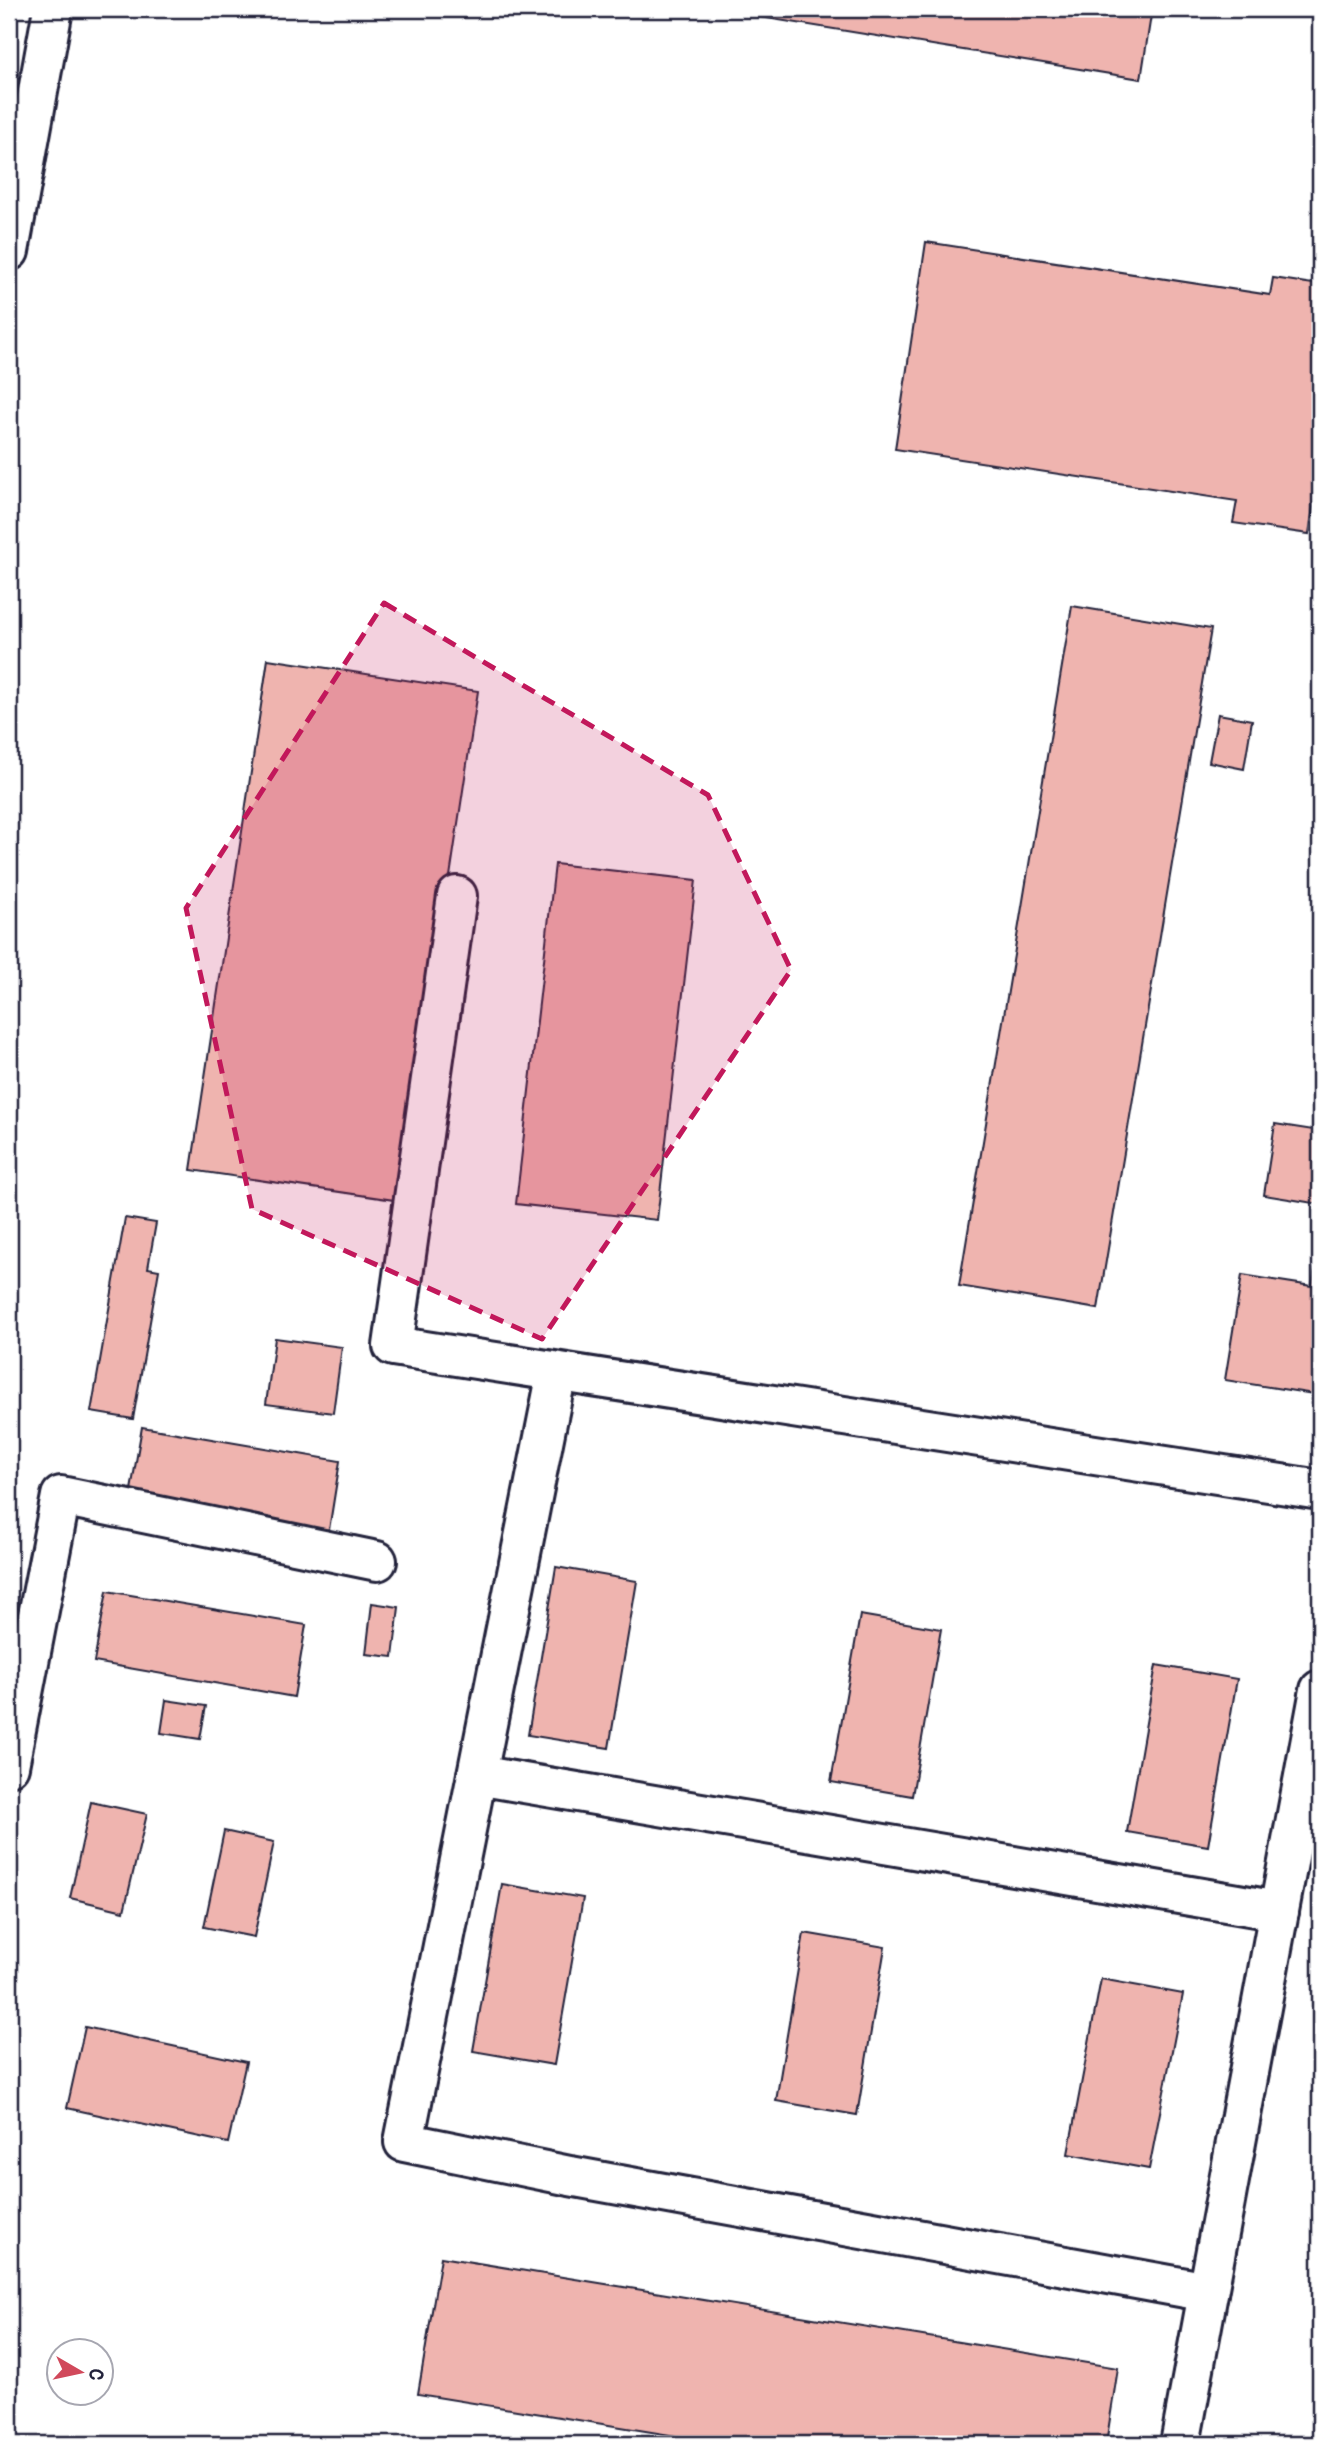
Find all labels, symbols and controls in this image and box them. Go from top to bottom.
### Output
north arrow [46,2338,116,2408]
text: С [83,2367,109,2382]

